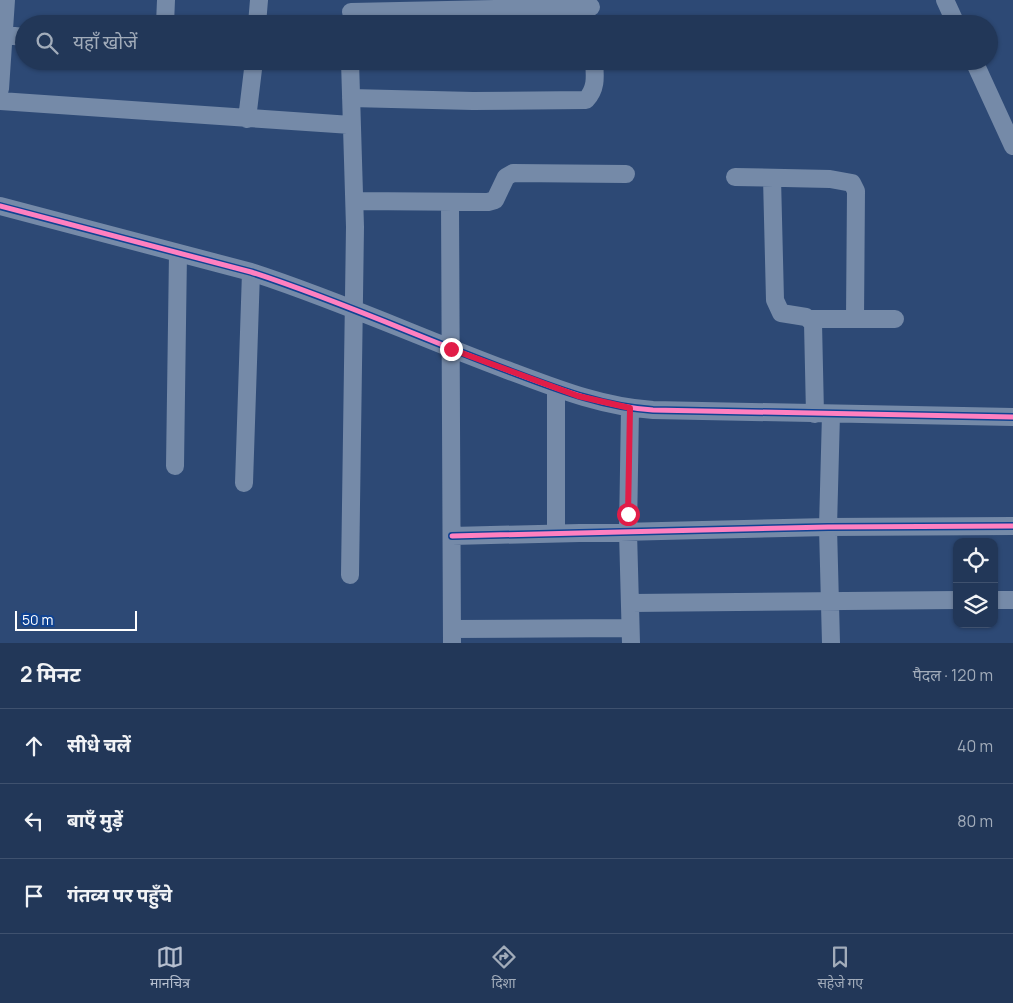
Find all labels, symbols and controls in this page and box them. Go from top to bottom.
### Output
search box [15,15,998,70]
icon: search [33,29,61,57]
text: यहाँ खोजें [73,29,137,55]
route end [440,338,463,361]
route start [617,503,640,526]
map controls [953,538,998,628]
button: locate [953,538,998,583]
button: layers [953,583,998,628]
scale bar [15,608,138,631]
text: 50 m [22,610,53,629]
text: 2 मिनट [20,660,81,688]
text: पैदल · 120 m [913,664,993,686]
icon: ahead [20,732,48,760]
text: सीधे चलें [67,732,131,758]
text: 40 m [957,735,993,757]
icon: left [20,807,48,835]
text: बाएँ मुड़ें [67,807,123,833]
text: 80 m [957,810,993,832]
icon: arrive [20,882,48,910]
text: गंतव्य पर पहुँचे [67,882,172,908]
tab: मानचित्र [150,943,190,994]
tab: दिशा [490,943,518,994]
tab: सहेजे गए [817,943,863,994]

